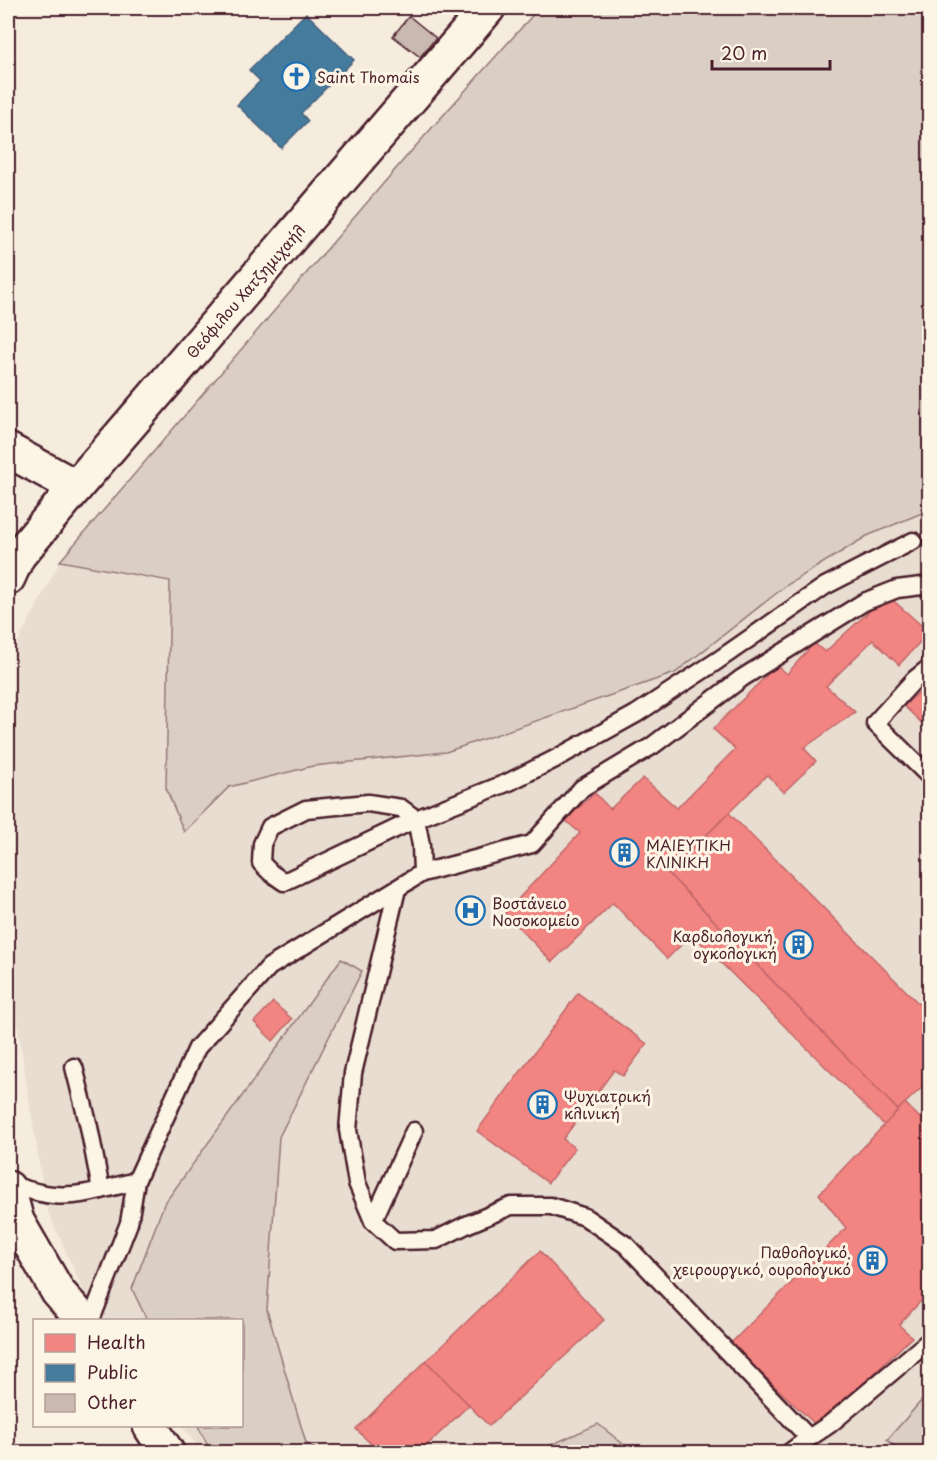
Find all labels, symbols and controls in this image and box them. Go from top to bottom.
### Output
scale bar [712,33,830,71]
text: 20 m [721,39,767,66]
church icon: Saint Thomais [280,60,312,92]
place label: Saint Thomais [317,65,420,88]
street label: Θεόφιλου Χατζημιχαήλ [180,219,310,363]
place label: ΜΑΙΕΥΤΙΚΗ ΚΛΙΝΙΚΗ [646,833,731,873]
building icon: ΜΑΙΕΥΤΙΚΗ ΚΛΙΝΙΚΗ [609,837,641,869]
place label: Βοστάνειο Νοσοκομείο [492,891,579,931]
hospital icon: Βοστάνειο Νοσοκομείο [455,895,487,927]
place label: Καρδιολογική, ογκολογική [672,924,777,964]
building icon: Καρδιολογική, ογκολογική [782,928,814,960]
place label: Ψυχιατρική κλινική [564,1084,651,1124]
building icon: Ψυχιατρική κλινική [527,1088,559,1120]
place label: Παθολογικό, χειρουργικό, ουρολογικό [673,1240,851,1280]
building icon: Παθολογικό, χειρουργικό, ουρολογικό [856,1244,888,1276]
legend [33,1319,243,1427]
text: Health [87,1328,146,1355]
text: Public [87,1358,138,1385]
text: Other [87,1388,137,1415]

